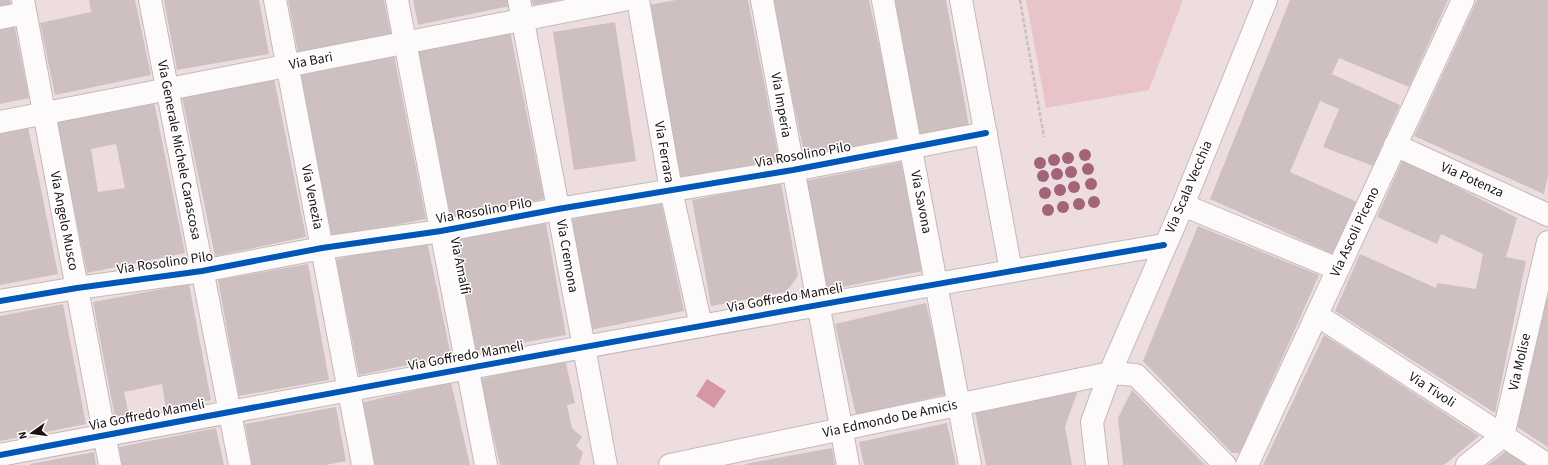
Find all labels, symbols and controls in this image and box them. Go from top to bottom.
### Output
street label: Via Bari [287,47,335,75]
street label: Via Generale Michele Carascosa [152,58,206,242]
street label: Via Imperia [765,71,797,139]
street label: Via Ferrara [649,120,679,184]
street label: Via Rosolino Pilo [754,137,852,173]
street label: Via Scala Vecchia [1160,137,1218,237]
street label: Via Potenza [1437,157,1507,203]
street label: Via Venezia [296,163,328,231]
street label: Via Savona [905,169,937,235]
street label: Via Angelo Musco [45,170,83,272]
street label: Via Ascoli Piceno [1325,184,1385,280]
street label: Via Rosolino Pilo [435,193,533,229]
street label: Via Cremona [551,218,583,294]
street label: Via Amalfi [445,236,475,296]
street label: Via Rosolino Pilo [116,246,214,280]
street label: Via Goffredo Mameli [725,278,845,318]
street label: Via Molise [1504,331,1536,393]
street label: Via Goffredo Mameli [406,336,526,376]
street label: Via Tivoli [1405,367,1459,413]
street label: Via Goffredo Mameli [87,394,207,436]
street label: Via Edmondo De Amicis [821,395,959,443]
north arrow [12,413,52,453]
text: N [15,430,31,441]

